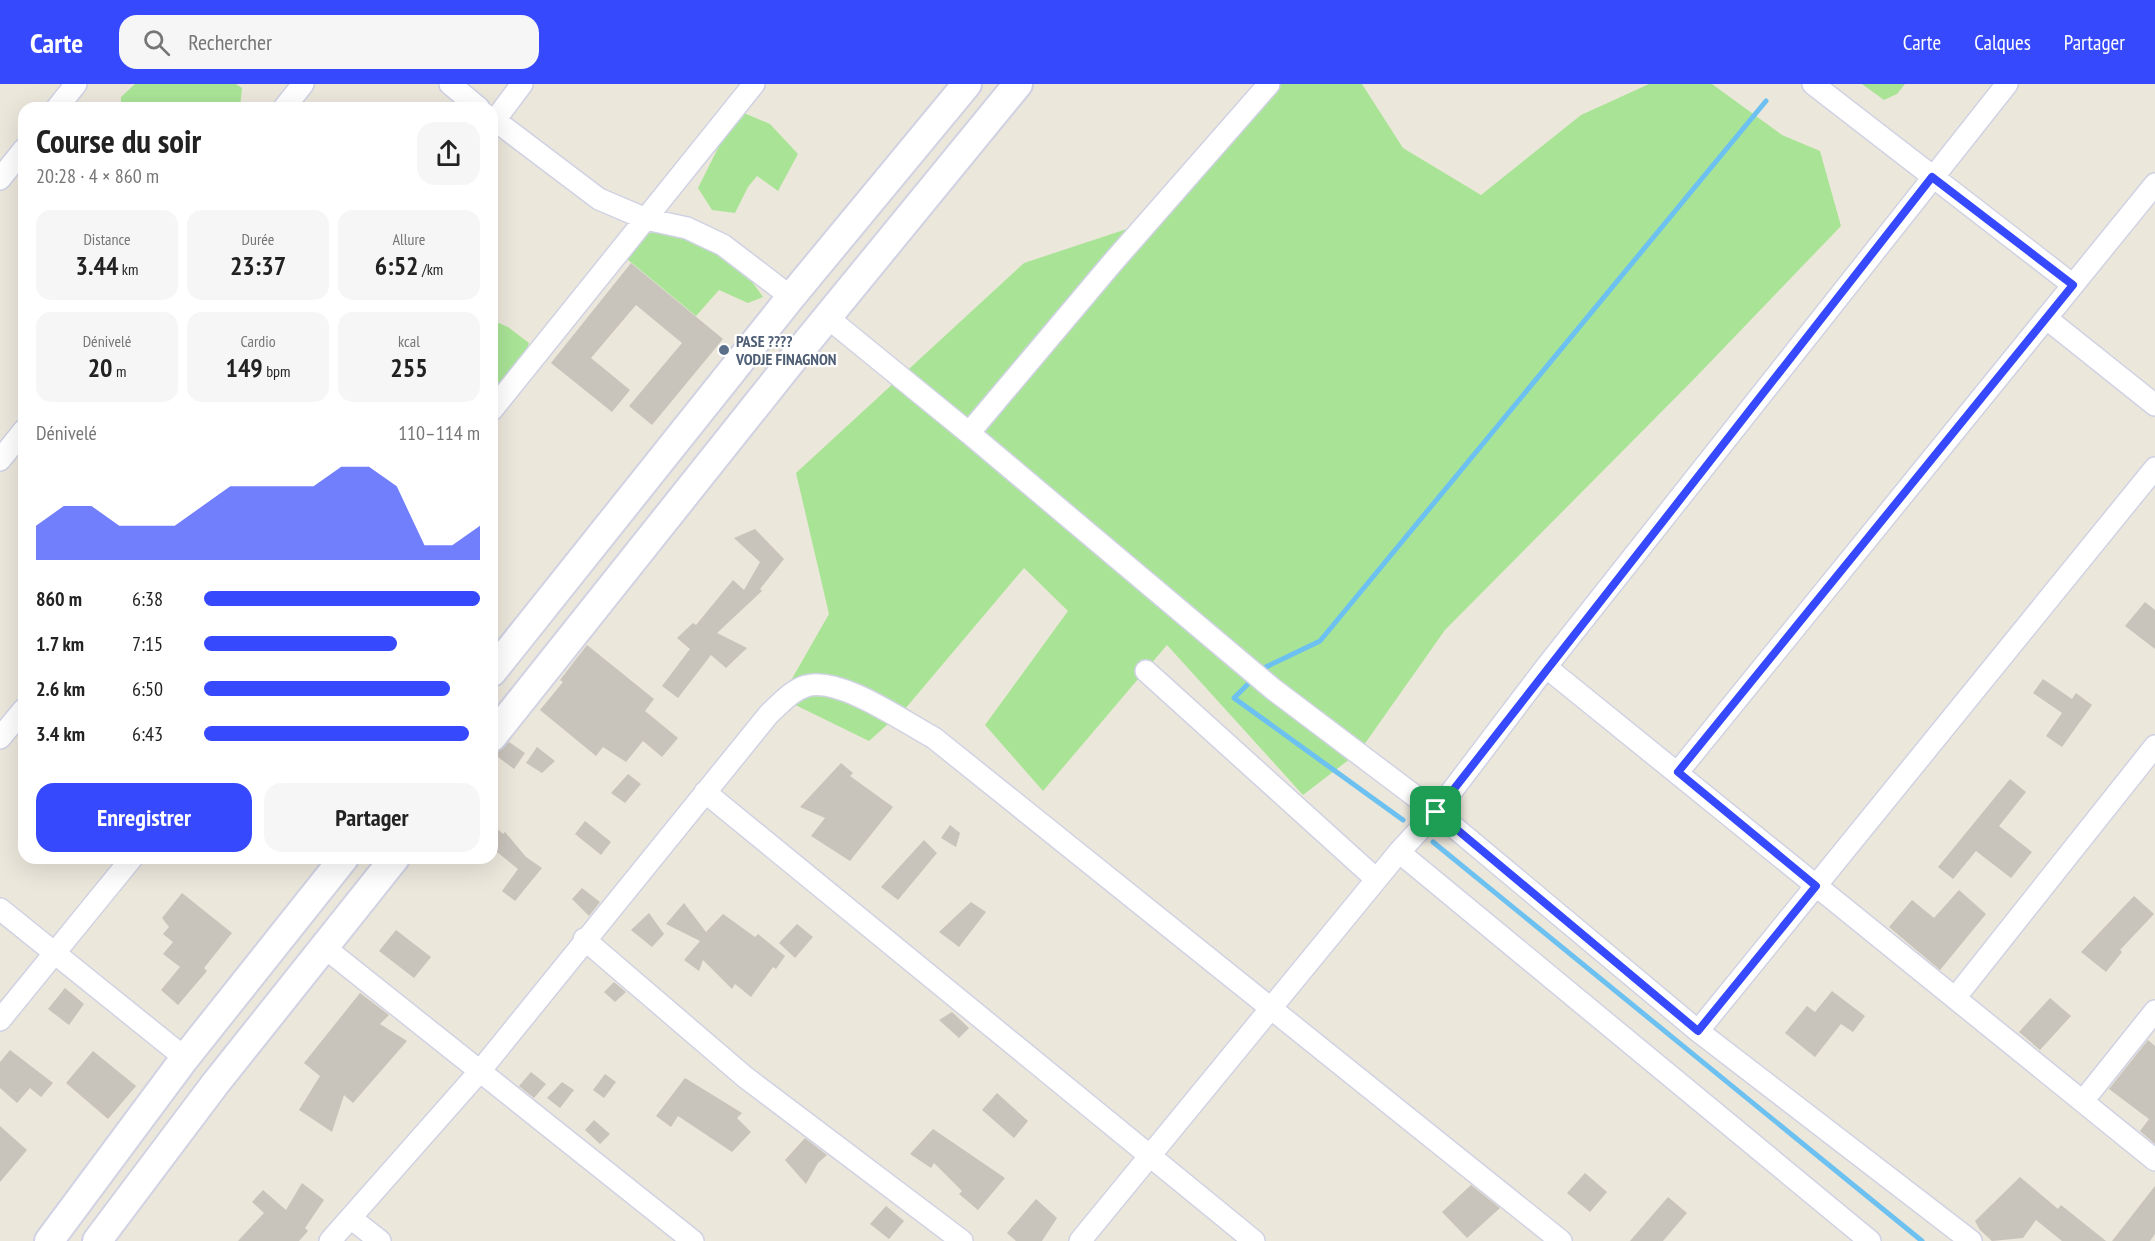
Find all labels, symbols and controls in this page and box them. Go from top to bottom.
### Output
search box [119,15,539,69]
text: Carte [30,24,83,61]
icon: search [140,26,173,59]
text: Rechercher [188,28,272,56]
text: Carte [1903,29,1941,56]
text: Calques [1974,29,2031,56]
text: Partager [2064,29,2125,56]
text: Course du soir [36,119,201,162]
button: share [417,122,480,185]
text: 20:28 · 4 × 860 m [36,163,159,189]
text: Distance [83,229,131,249]
text: Durée [242,229,274,249]
text: Allure [393,229,425,249]
text: 3.44 [76,249,118,282]
text: 23:37 [230,249,286,282]
text: 6:52 [375,249,419,282]
text: km [118,259,138,279]
text: /km [419,259,443,279]
text: Dénivelé [83,331,131,351]
text: Cardio [240,331,276,351]
text: kcal [398,331,420,351]
place label: PASE ???? VODJE FINAGNON [735,331,836,369]
marker: PASE ???? VODJE FINAGNON [717,343,731,357]
text: 20 [88,351,113,384]
text: 149 [225,351,263,384]
text: 255 [390,351,428,384]
text: m [113,361,126,381]
text: bpm [263,361,291,381]
text: Dénivelé [36,420,97,446]
text: 110–114 m [398,420,480,446]
text: 860 m [36,586,82,612]
text: 6:38 [132,586,163,612]
text: 1.7 km [36,631,84,657]
text: 7:15 [132,631,163,657]
text: 2.6 km [36,676,85,702]
text: 6:50 [132,676,163,702]
text: 3.4 km [36,721,85,747]
text: 6:43 [132,721,163,747]
button: Enregistrer [36,783,252,852]
button: Partager [264,783,480,852]
pin [1410,786,1461,837]
icon: arrive [1419,795,1452,828]

